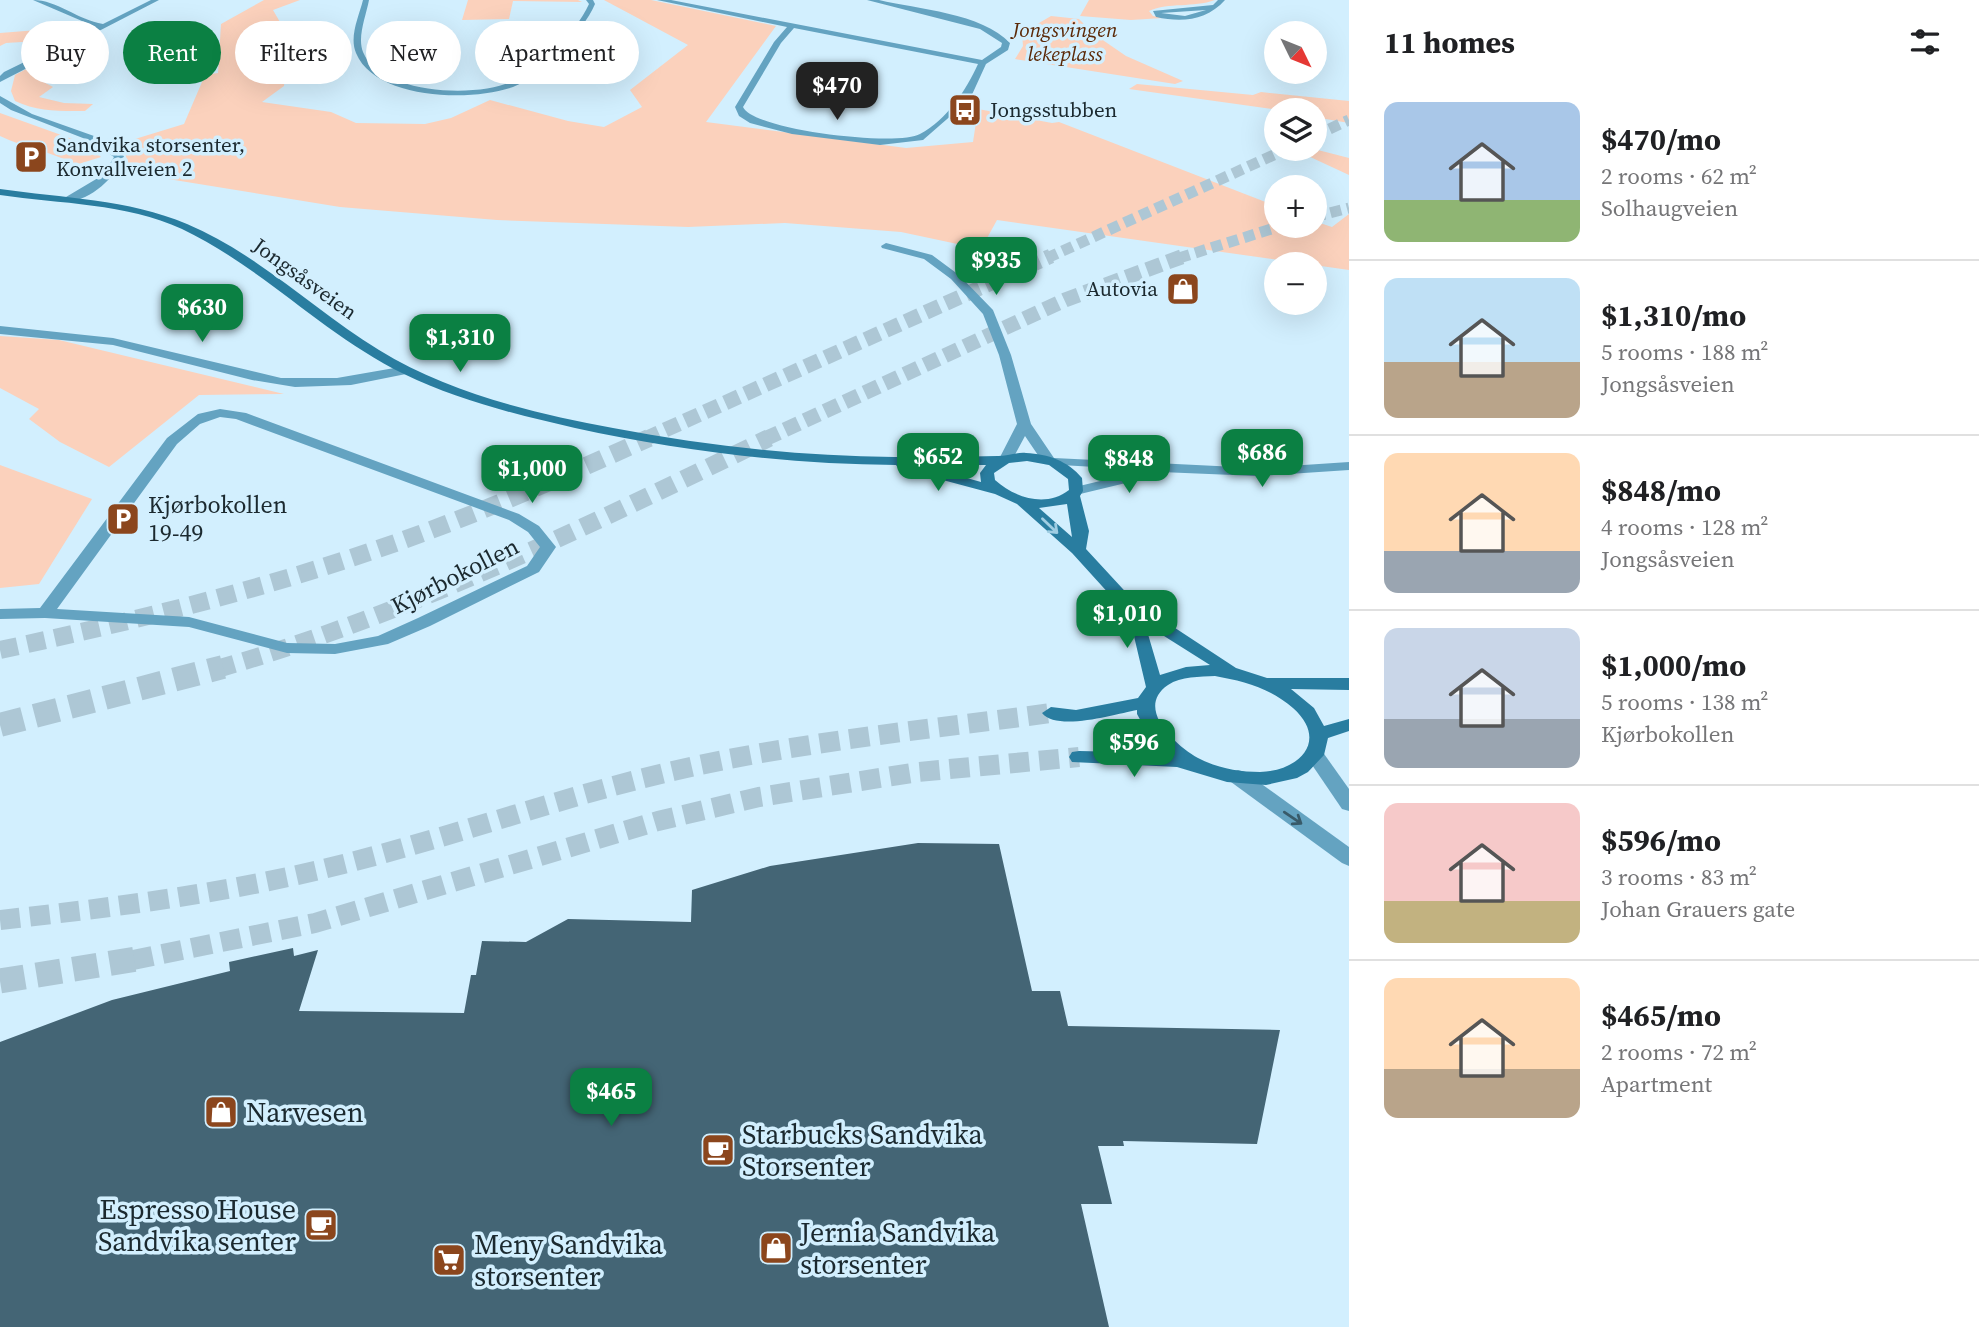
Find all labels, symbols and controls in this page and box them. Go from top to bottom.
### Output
park label: Jongsvingen lekeplass [1009,15,1118,68]
chip: Buy [21,21,109,84]
chip: Rent [123,21,221,84]
chip: Filters [235,21,352,84]
chip: New [366,21,461,84]
chip: Apartment [475,21,639,84]
north arrow [1264,21,1326,84]
map controls [1264,21,1327,315]
text: 11 homes [1384,22,1515,63]
icon: filters [1906,23,1944,61]
pin: $470 [796,62,878,122]
text: $470 [812,69,862,101]
bus stop icon: Jongsstubben [946,91,984,129]
place label: Jongsstubben [989,95,1118,124]
button: layers [1264,98,1327,161]
text: $470/mo [1601,119,1721,160]
place label: Sandvika storsenter, Konvallveien 2 [56,130,245,183]
icon: home [1440,130,1524,214]
parking icon: Sandvika storsenter, Konvallveien 2 [12,138,50,176]
text: 2 rooms · 62 m² [1601,160,1757,192]
button: + [1264,175,1327,238]
text: Solhaugveien [1601,192,1738,224]
street label: Jongsåsveien [247,230,363,326]
pin: $935 [955,238,1037,297]
text: $935 [971,244,1021,276]
button: − [1264,252,1327,315]
shop icon: Autovia [1164,270,1202,308]
place label: Autovia [1086,274,1158,303]
pin: $630 [161,284,243,344]
text: $630 [177,291,227,323]
text: $1,310/mo [1601,295,1746,336]
icon: home [1440,306,1524,390]
pin: $1,310 [403,314,517,374]
text: $1,310 [425,321,495,353]
text: 5 rooms · 188 m² [1601,336,1768,368]
text: Jongsåsveien [1601,368,1735,400]
pin: $686 [1221,430,1303,489]
pin: $652 [897,434,979,493]
pin: $848 [1088,435,1170,495]
text: $686 [1237,436,1287,468]
text: $652 [913,440,963,472]
text: $848 [1104,442,1154,474]
pin: $1,000 [475,446,589,505]
text: $1,000 [497,452,567,484]
text: $848/mo [1601,470,1721,511]
icon: home [1440,481,1524,565]
place label: Kjørbokollen 19-49 [148,488,287,549]
parking icon: Kjørbokollen 19-49 [104,500,142,538]
text: 4 rooms · 128 m² [1601,511,1768,543]
one-way arrow [1041,518,1058,535]
street label: Kjørbokollen [385,529,524,622]
text: Jongsåsveien [1601,543,1735,575]
pin: $1,010 [1070,590,1184,650]
text: $1,010 [1092,597,1162,629]
text: $1,000/mo [1601,645,1746,686]
icon: home [1440,656,1524,740]
text: 5 rooms · 138 m² [1601,686,1768,718]
text: Kjørbokollen [1601,718,1734,750]
pin: $596 [1093,720,1175,779]
text: $596 [1109,726,1159,758]
one-way arrow [1283,811,1302,825]
text: $596/mo [1601,820,1721,861]
icon: home [1440,831,1524,915]
text: 3 rooms · 83 m² [1601,861,1757,893]
text: Johan Grauers gate [1601,893,1795,925]
text: $465/mo [1601,995,1721,1036]
icon: home [1440,1006,1524,1090]
text: 2 rooms · 72 m² [1601,1036,1757,1068]
pin: $465 [570,1068,652,1128]
text: Apartment [1601,1068,1712,1100]
text: $465 [586,1075,636,1107]
shop icon: Narvesen [202,1093,240,1131]
place label: Narvesen [246,1093,364,1131]
place label: Starbucks Sandvika Storsenter [742,1115,984,1185]
cafe icon: Starbucks Sandvika Storsenter [699,1131,737,1169]
place label: Espresso House Sandvika senter [98,1190,296,1260]
cafe icon: Espresso House Sandvika senter [302,1206,340,1244]
place label: Jernia Sandvika storsenter [799,1213,996,1283]
place label: Meny Sandvika storsenter [474,1225,664,1295]
shop icon: Jernia Sandvika storsenter [757,1229,795,1267]
supermarket icon: Meny Sandvika storsenter [430,1241,468,1279]

